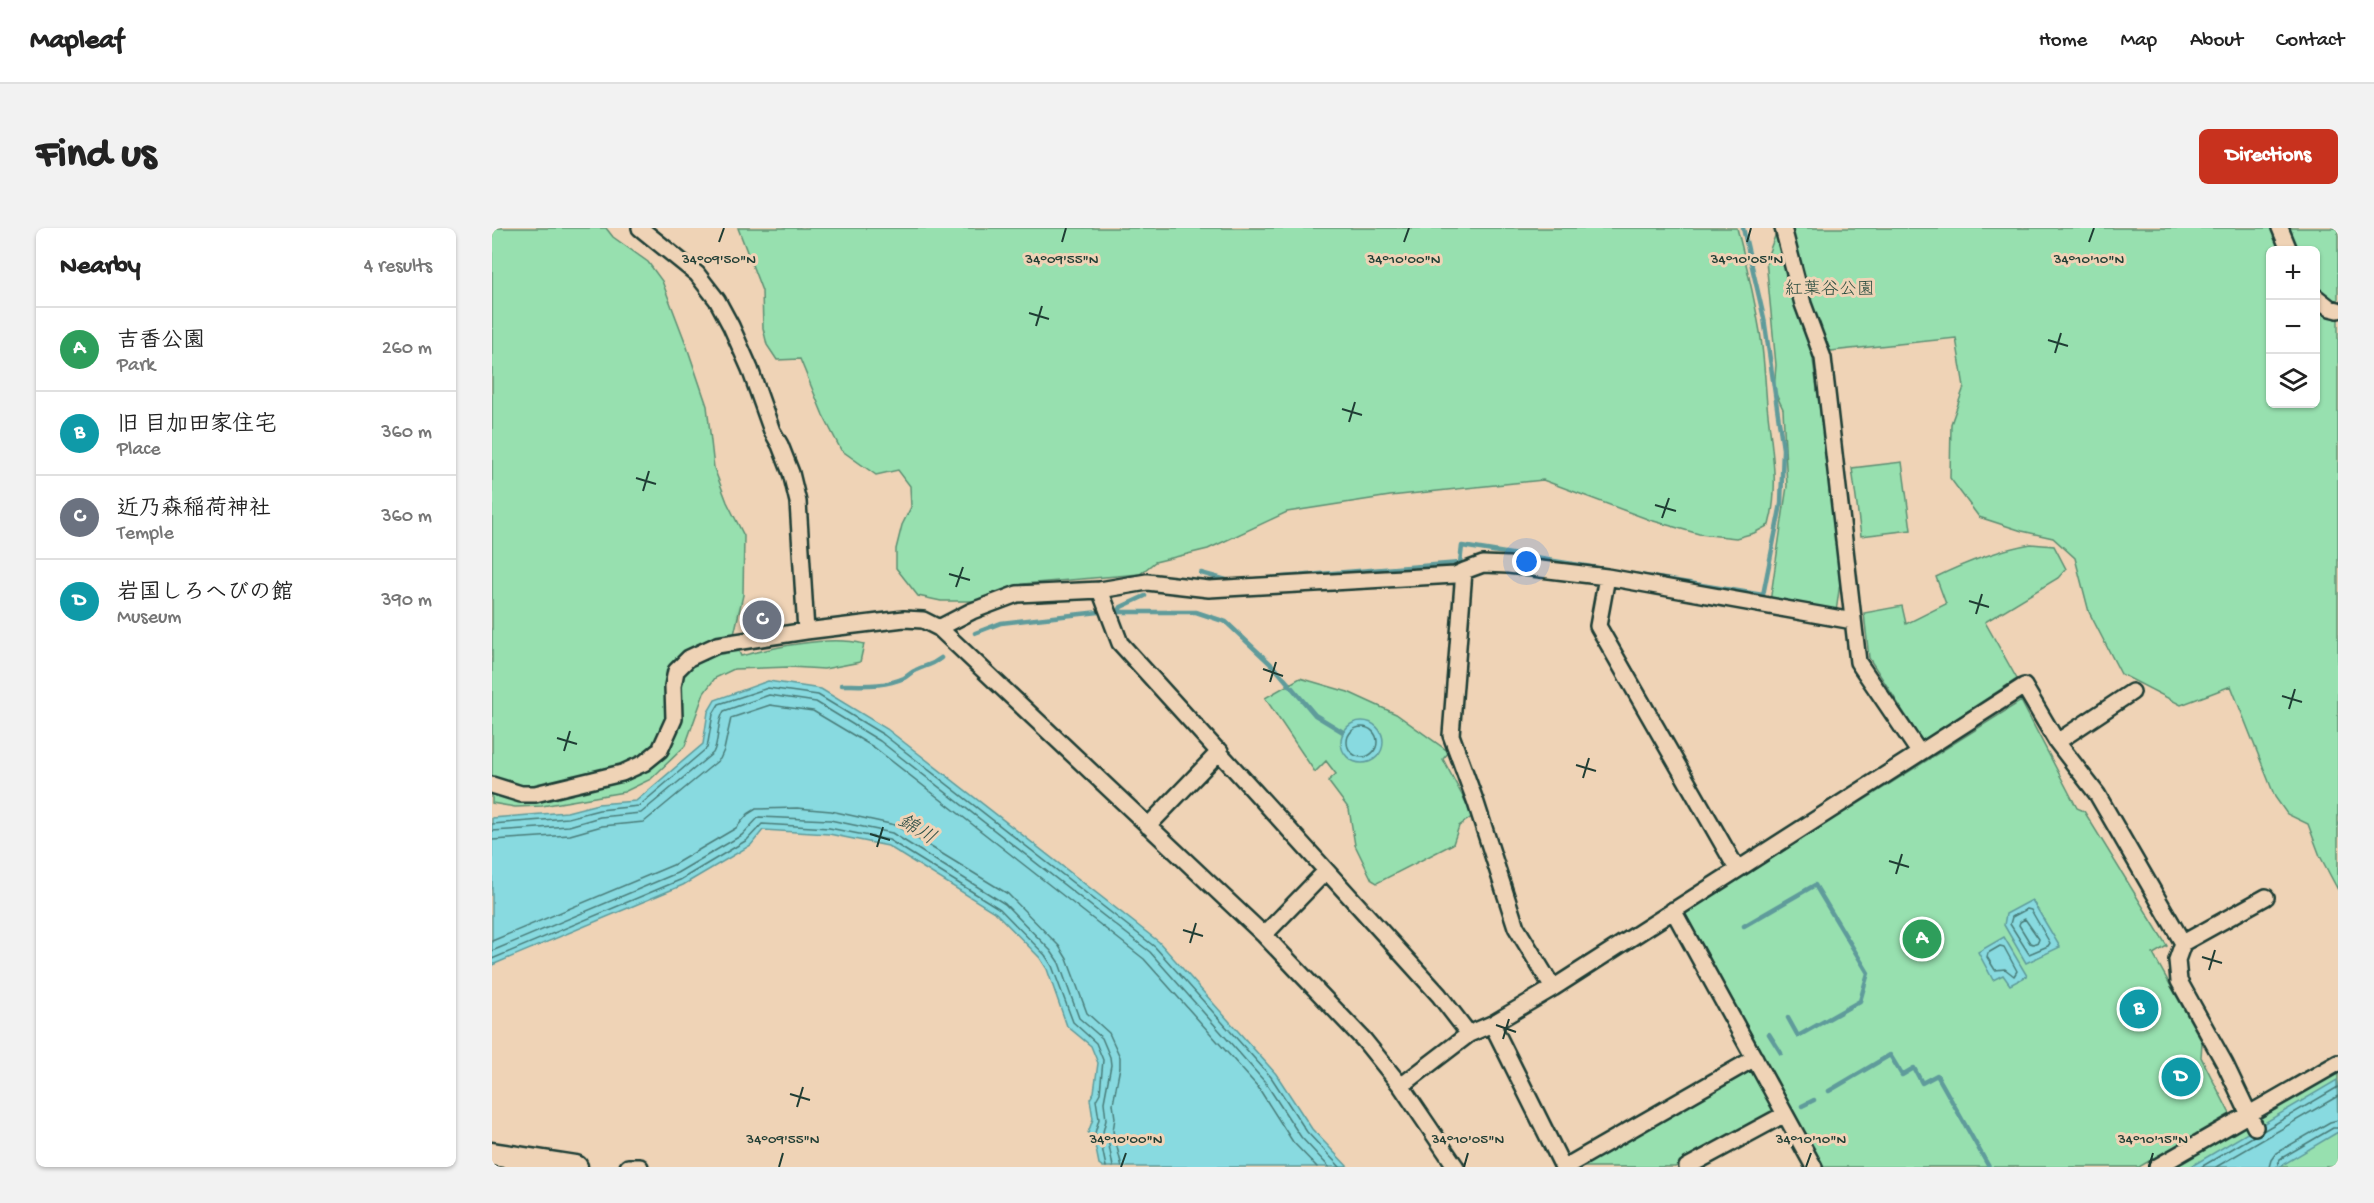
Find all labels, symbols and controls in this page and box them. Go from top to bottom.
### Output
text: Mapleaf [30,25,124,58]
text: Home [2039,29,2087,54]
text: Map [2120,29,2157,54]
text: About [2190,29,2243,54]
text: Contact [2276,29,2344,54]
button: Directions [2199,129,2338,184]
text: Find us [36,132,156,181]
map controls [2266,246,2320,408]
button: + [2266,246,2320,300]
text: 34°09'50"N [681,251,756,269]
text: 34°09'55"N [1024,251,1099,269]
text: 34°10'00"N [1366,251,1441,269]
text: 34°10'05"N [1710,251,1783,269]
text: 34°10'10"N [2053,251,2125,269]
text: Nearby [60,252,141,283]
text: 4 results [364,256,432,279]
park label: 紅葉谷公園 [1785,279,1875,301]
button: − [2266,300,2320,354]
text: 吉香公園 [117,329,205,355]
text: A [74,338,85,361]
text: 260 m [382,338,432,361]
button: layers [2266,354,2320,408]
text: Park [117,355,155,378]
text: 旧 目加田家住宅 [117,413,276,439]
text: B [74,422,85,445]
text: 360 m [381,422,432,445]
text: Place [117,439,161,462]
text: 近乃森稲荷神社 [117,497,271,523]
text: C [74,506,85,529]
text: 360 m [381,506,432,529]
text: Temple [117,523,174,546]
your location [1512,547,1541,576]
text: 岩国しろへびの館 [117,581,293,607]
text: D [73,590,86,613]
text: 390 m [381,590,432,613]
pin: C [742,598,782,642]
text: Museum [117,607,182,630]
water label: 錦川 [893,809,940,851]
pin: A [1902,916,1942,962]
pin: B [2120,986,2158,1032]
pin: D [2162,1054,2200,1100]
text: 34°09'55"N [745,1131,820,1149]
text: 34°10'00"N [1088,1131,1163,1149]
text: 34°10'05"N [1431,1131,1504,1149]
text: 34°10'10"N [1775,1131,1847,1149]
text: 34°10'15"N [2117,1131,2188,1149]

